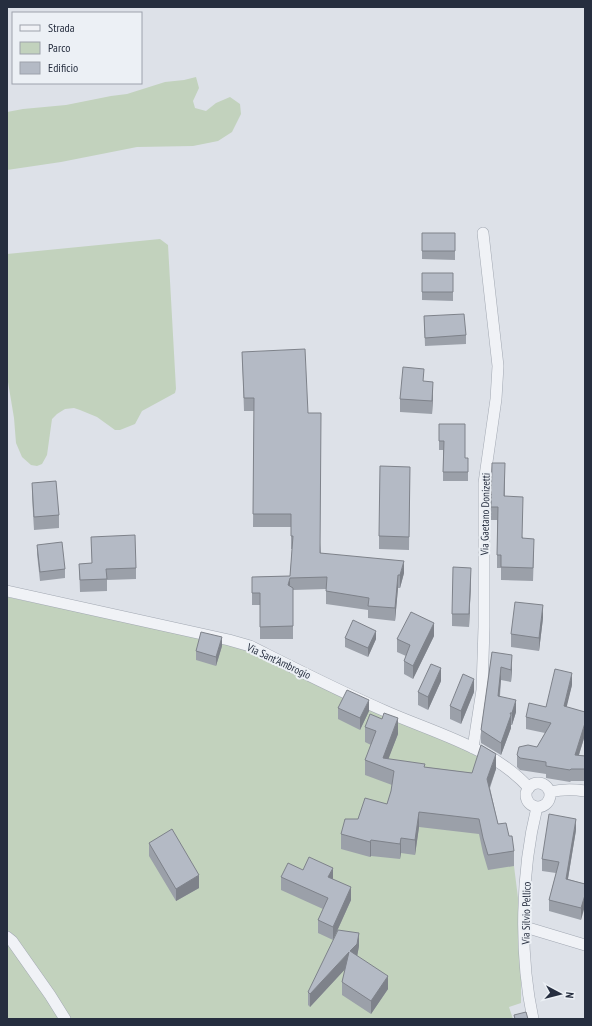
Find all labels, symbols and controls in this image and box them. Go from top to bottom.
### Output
legend [12,12,142,84]
text: Strada [48,20,75,35]
text: Parco [48,40,70,55]
text: Edificio [48,60,78,75]
street label: Via Gaetano Donizetti [477,473,493,556]
street label: Via Sant'Ambrogio [244,640,313,682]
street label: Via Silvio Pellico [518,881,534,946]
north arrow [540,974,580,1014]
text: N [563,991,577,999]

